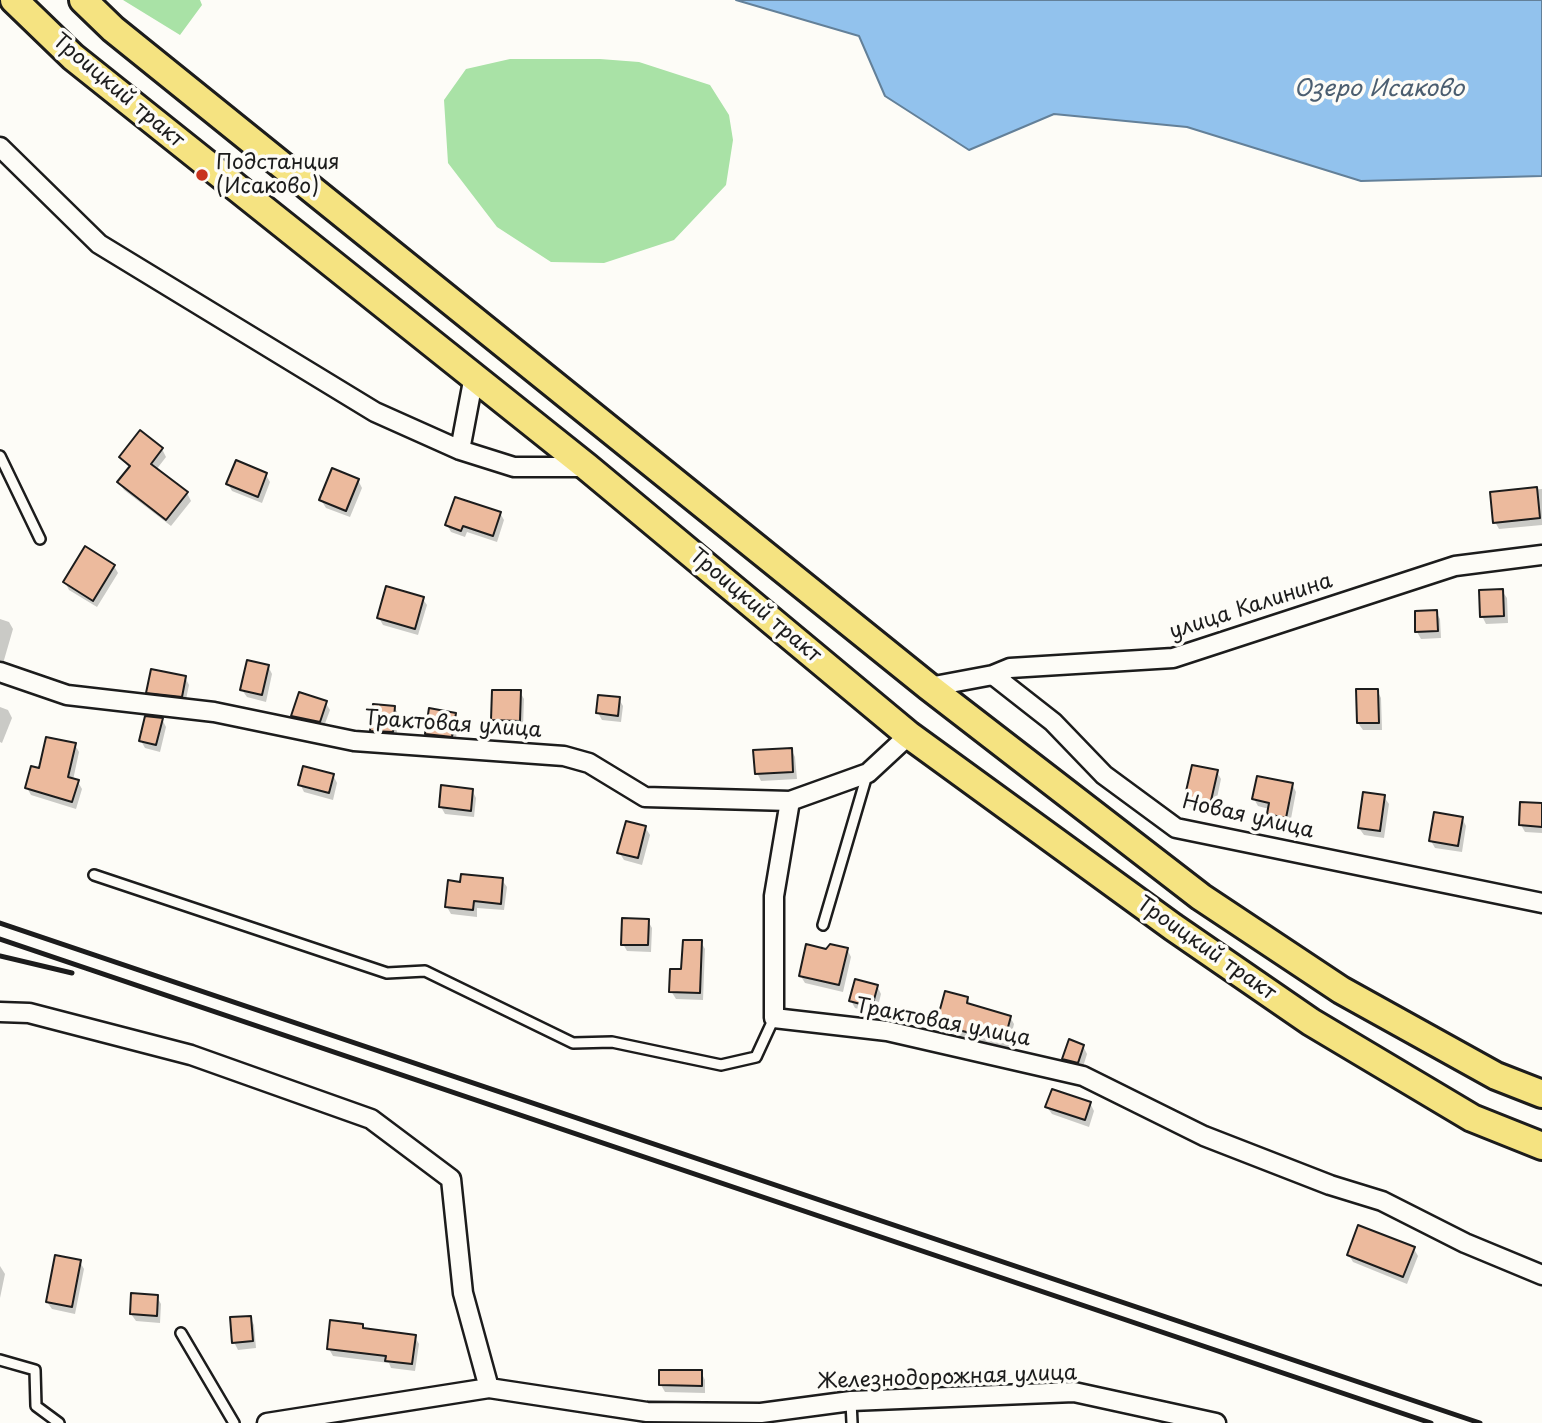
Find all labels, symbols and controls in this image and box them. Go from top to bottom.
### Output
street label: Троицкий тракт [47,29,189,153]
water label: Озеро Исаково [1294,76,1464,104]
place label: Подстанция (Исаково) [216,150,340,200]
marker: Подстанция (Исаково) [194,167,210,183]
street label: Троицкий тракт [684,544,826,668]
street label: улица Калинина [1166,569,1336,645]
street label: Трактовая улица [363,706,543,744]
street label: Новая улица [1180,790,1316,844]
street label: Троицкий тракт [1132,892,1280,1006]
street label: Трактовая улица [853,994,1033,1052]
street label: Железнодорожная улица [816,1361,1078,1395]

